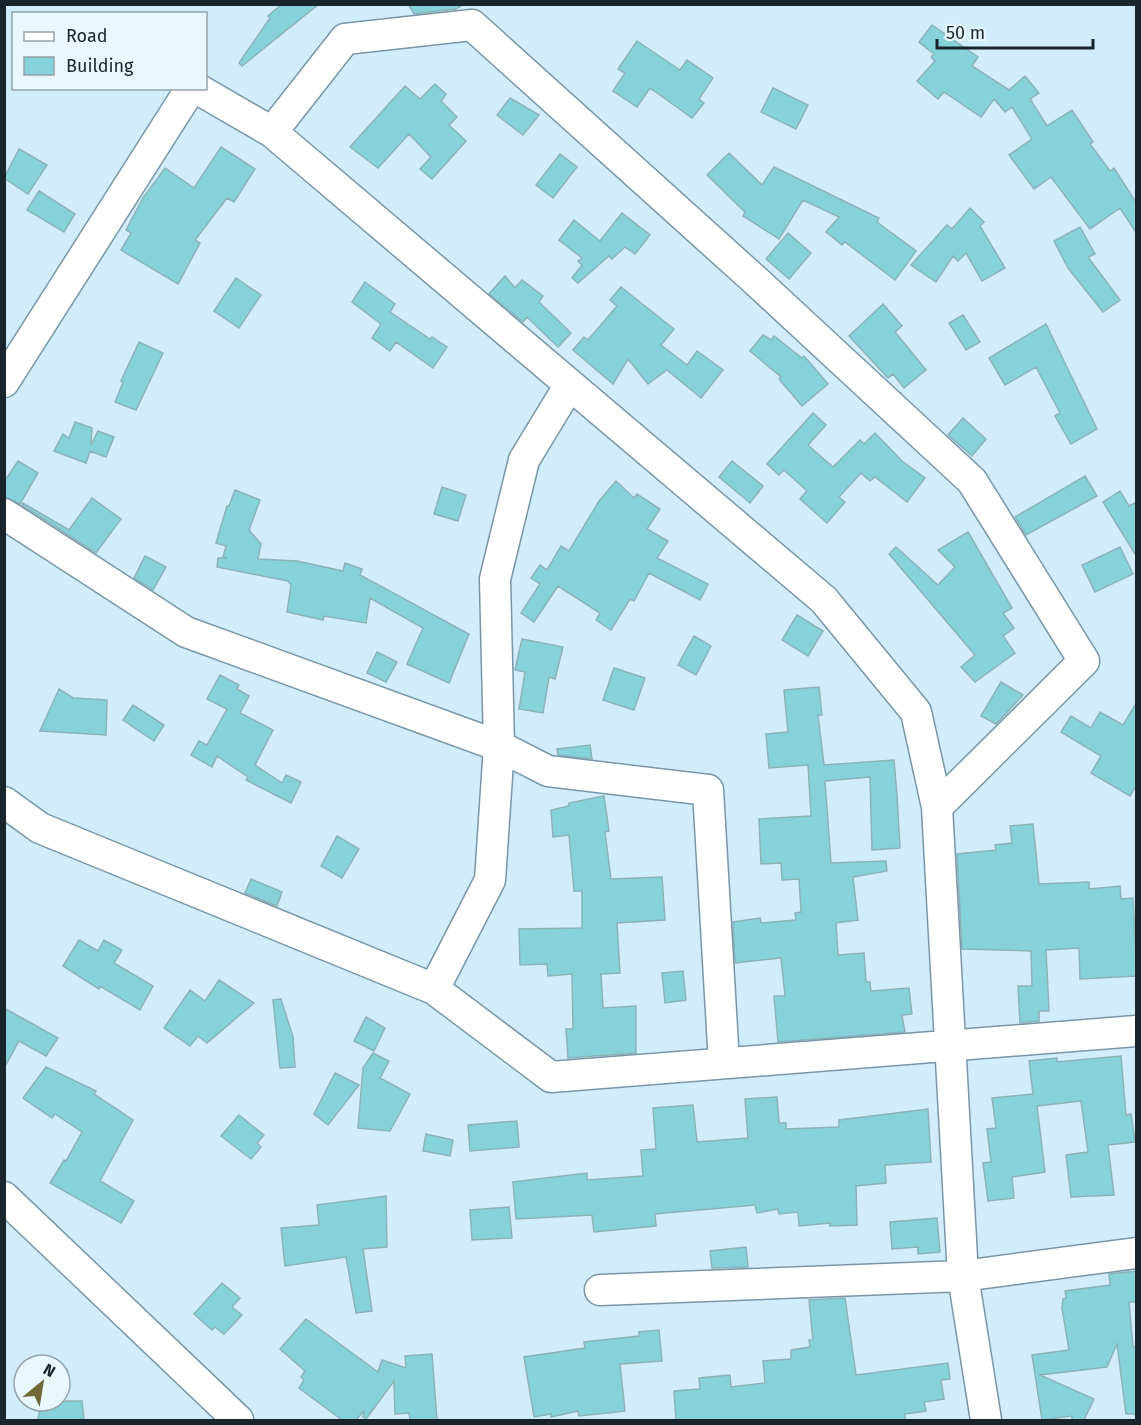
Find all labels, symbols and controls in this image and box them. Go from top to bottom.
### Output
legend [12,12,207,90]
scale bar [937,12,1093,50]
text: 50 m [946,22,985,44]
text: Road [66,25,108,47]
text: Building [66,55,134,77]
north arrow [12,1353,72,1413]
text: N [40,1360,59,1381]

